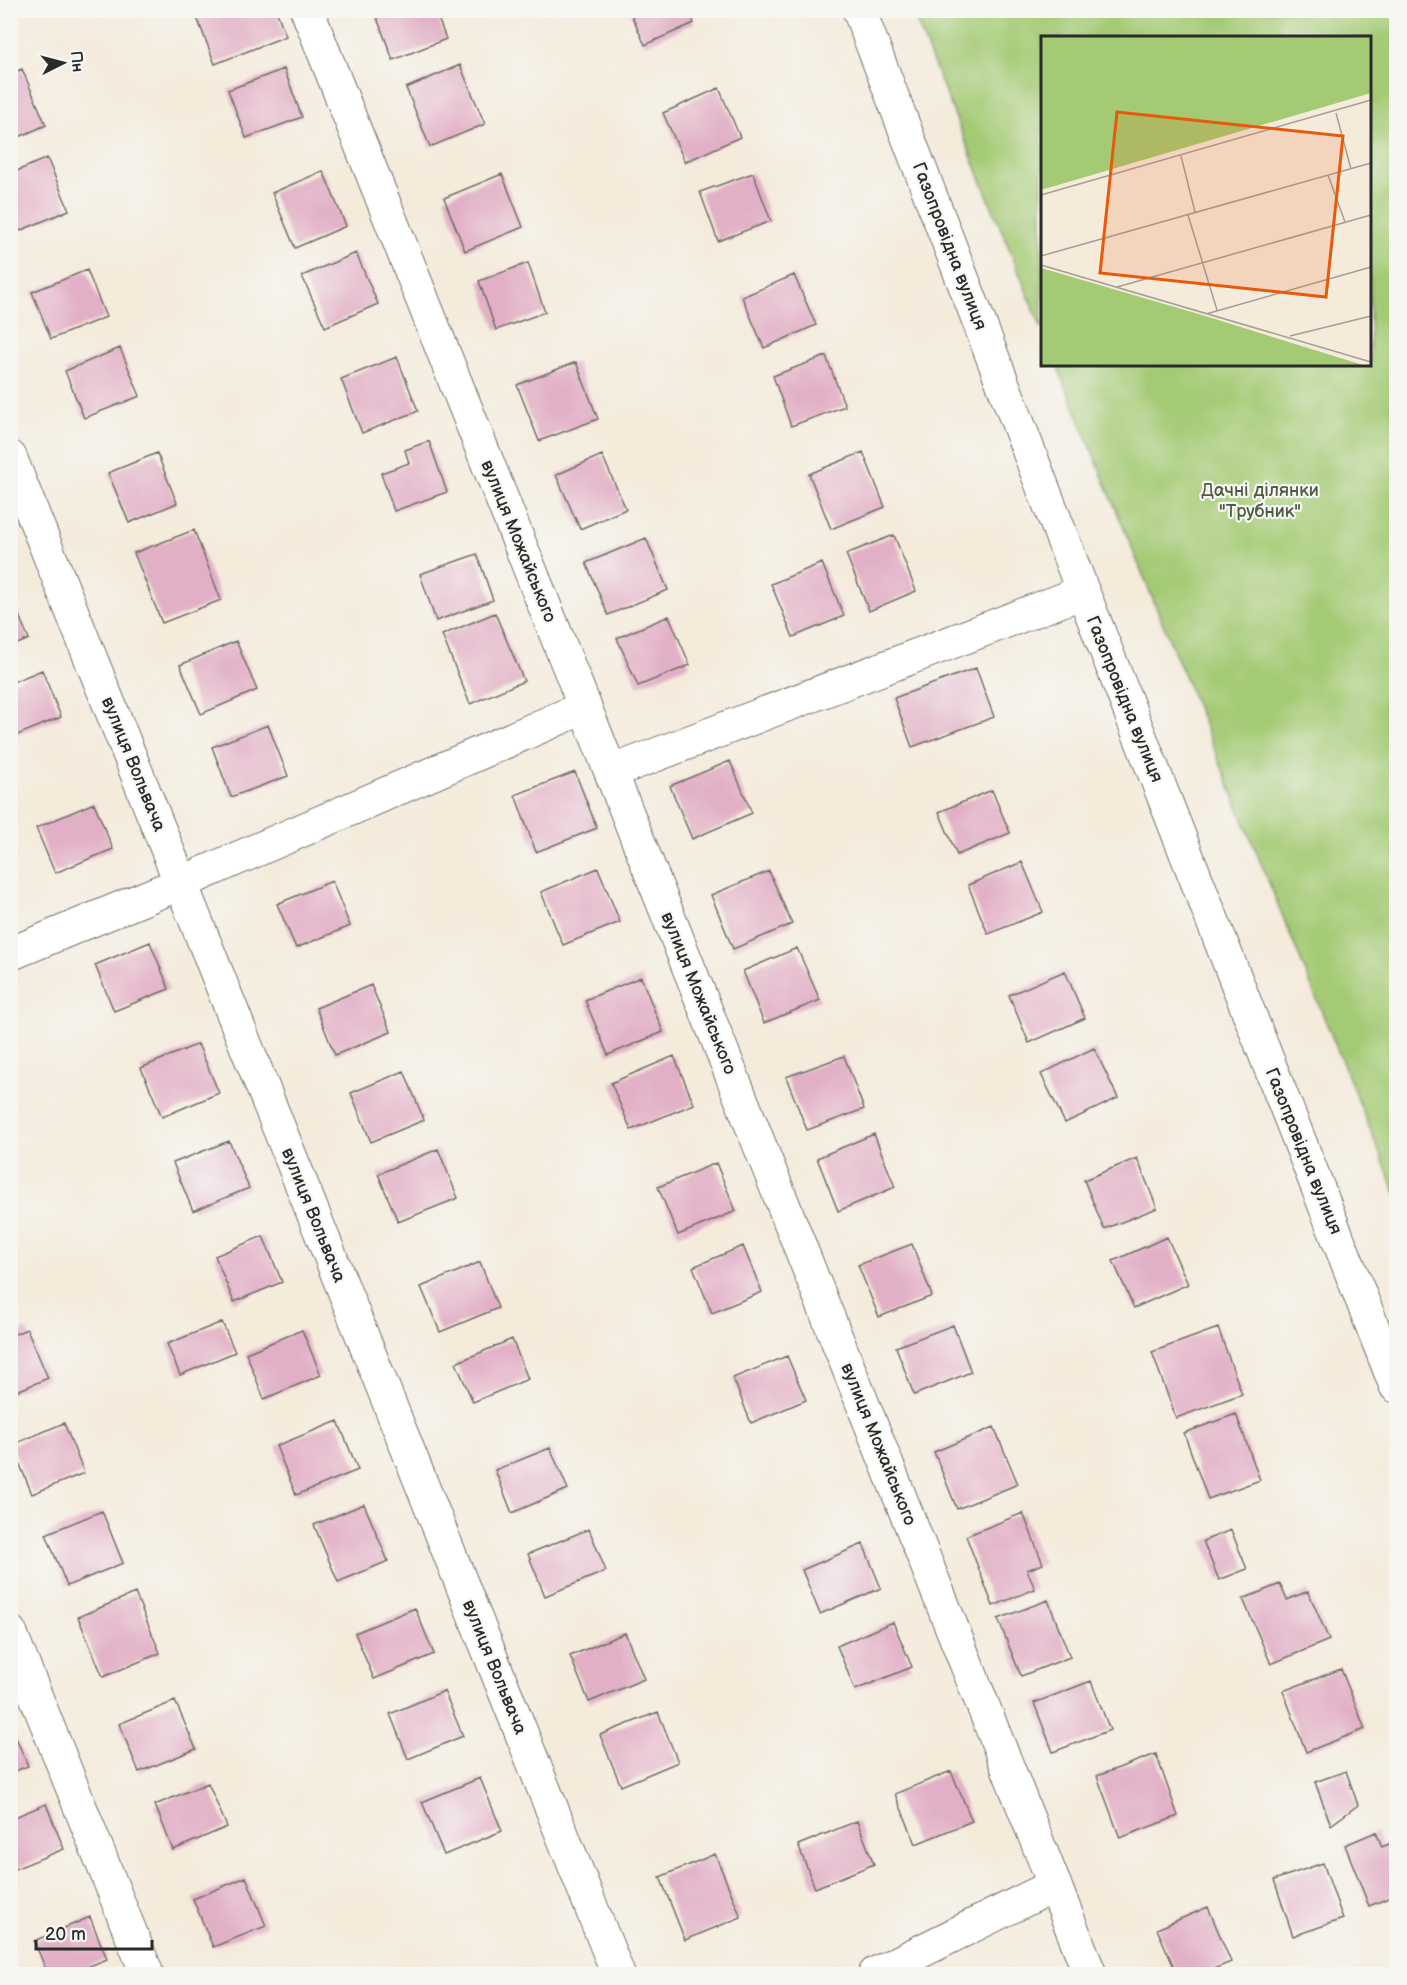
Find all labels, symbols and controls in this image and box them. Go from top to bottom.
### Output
north arrow [33,33,93,93]
inset map [1041,36,1371,366]
text: Пн [66,50,87,73]
street label: Газопровідна вулиця [908,159,991,333]
street label: вулиця Можайського [476,457,561,625]
park label: Дачні ділянки "Трубник" [1201,480,1319,522]
street label: Газопровідна вулиця [1082,613,1168,785]
street label: вулиця Вольвача [97,694,170,835]
street label: вулиця Можайського [656,909,741,1077]
street label: Газопровідна вулиця [1261,1065,1347,1237]
street label: вулиця Вольвача [277,1145,350,1286]
street label: вулиця Можайського [836,1360,921,1528]
street label: вулиця Вольвача [458,1597,531,1738]
scale bar [36,1913,152,1951]
text: 20 m [45,1924,86,1945]

